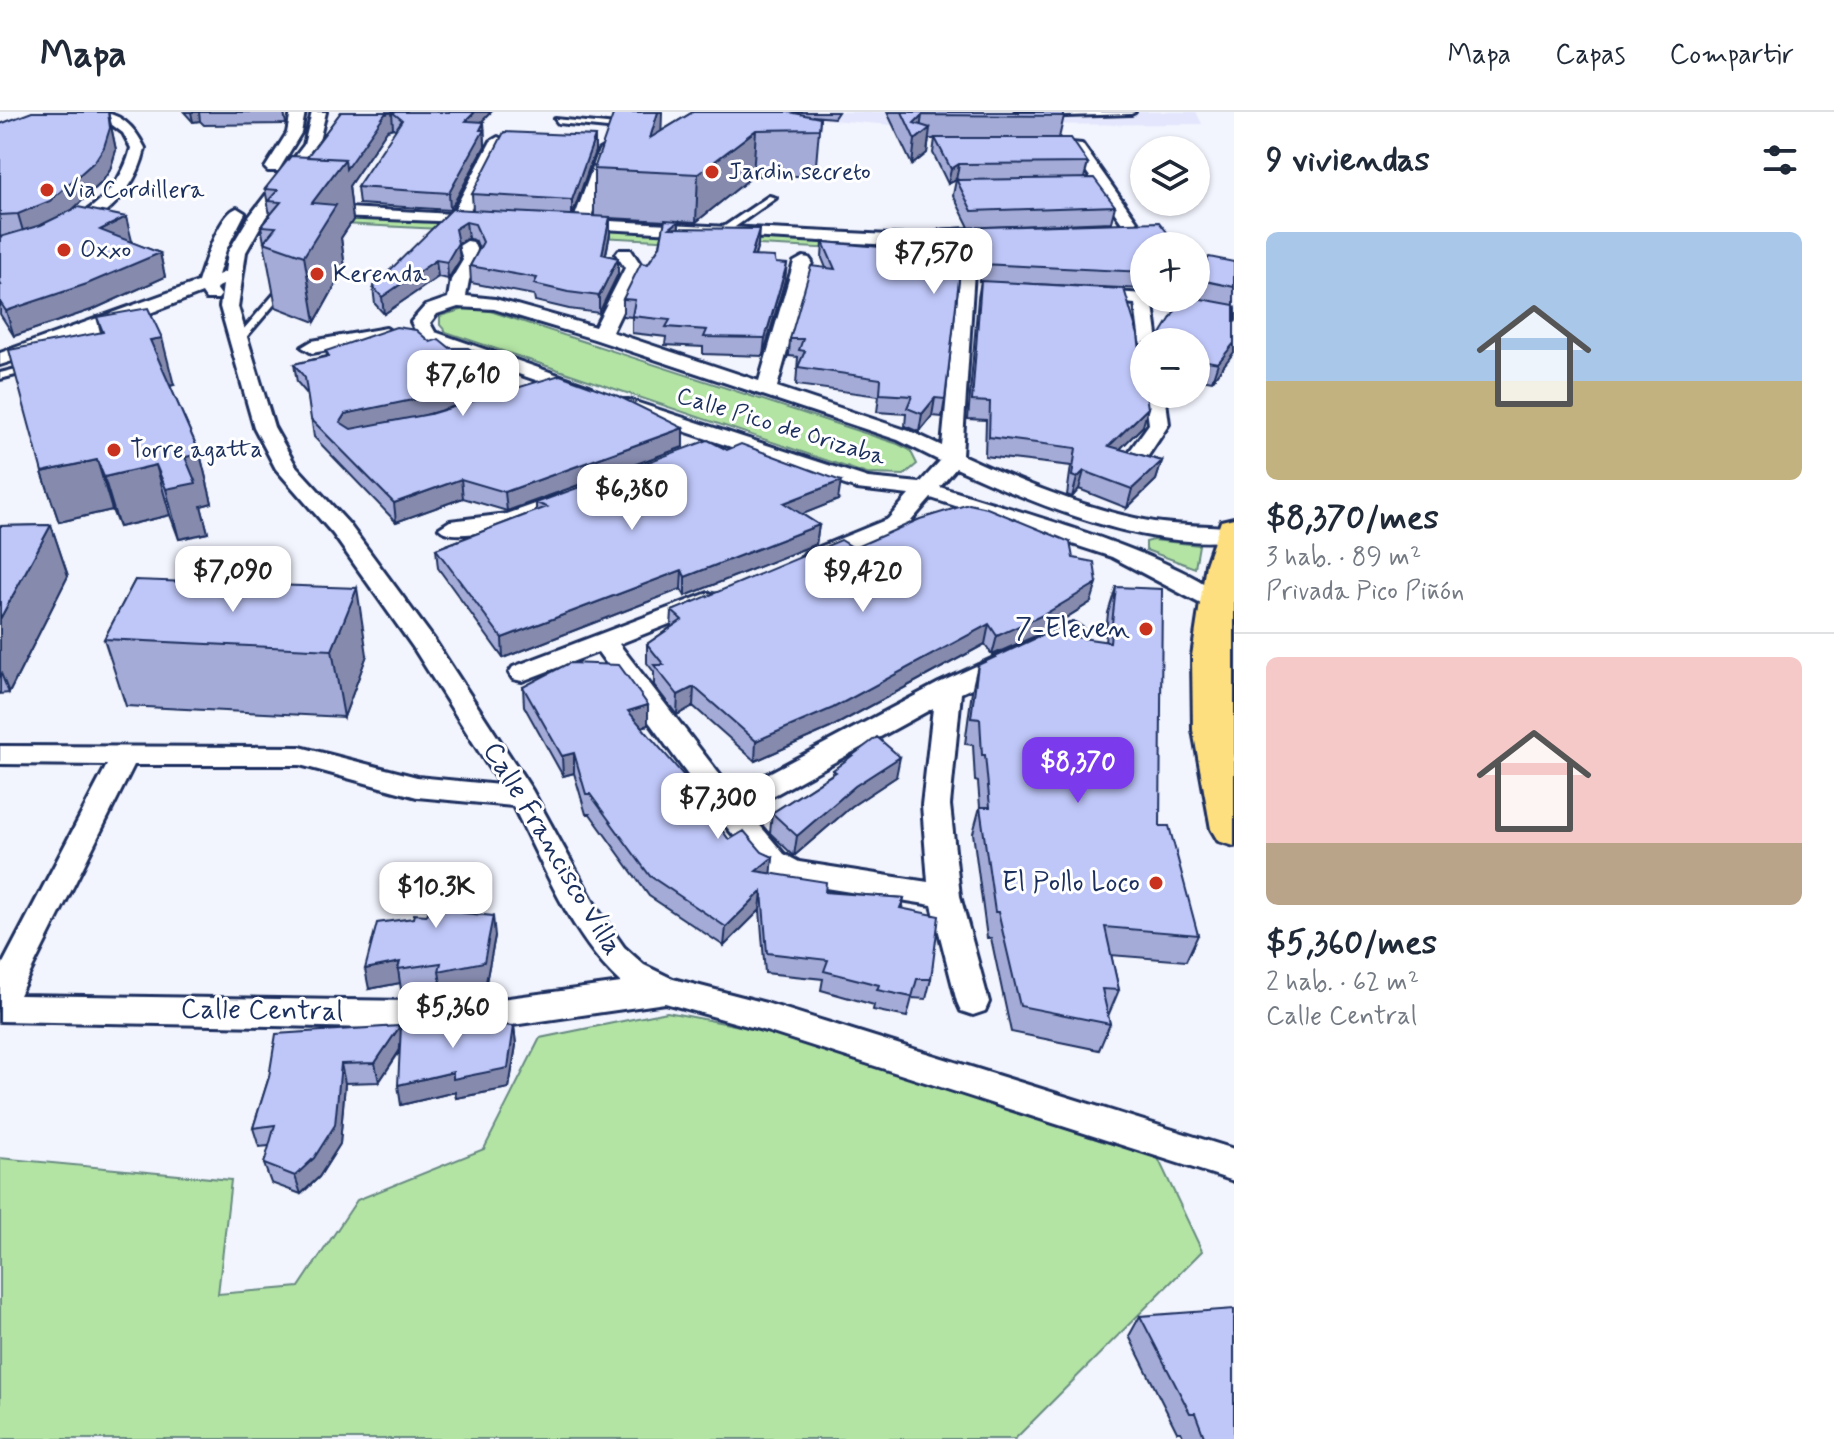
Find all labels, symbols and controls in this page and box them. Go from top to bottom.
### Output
text: Mapa [40,31,127,80]
text: Mapa [1447,37,1511,74]
text: Capas [1555,37,1625,74]
text: Compartir [1669,37,1794,74]
map controls [1130,136,1210,408]
button: layers [1130,136,1210,216]
text: 9 viviendas [1266,138,1430,183]
icon: filters [1758,138,1802,182]
place label: Jardin secreto [728,157,871,188]
marker: Jardin secreto [703,163,721,181]
place label: Via Cordillera [63,175,205,206]
marker: Via Cordillera [38,181,56,199]
pin: $7,570 [869,228,999,296]
button: + [1130,232,1210,312]
place label: Oxxo [80,235,131,266]
text: $7,570 [894,237,974,271]
marker: Oxxo [55,241,73,259]
place label: Kerenda [333,259,427,290]
marker: Kerenda [308,265,326,283]
icon: home [1462,284,1606,428]
button: − [1130,328,1210,408]
pin: $7,610 [398,350,528,418]
text: $7,610 [425,359,501,393]
street label: Calle Pico de Orizaba [673,380,890,474]
place label: Torre agatta [130,435,263,466]
marker: Torre agatta [105,441,123,459]
pin: $6,380 [567,464,697,532]
text: $6,380 [595,473,669,507]
text: $8,370/mes [1266,496,1439,541]
text: 3 hab. · 89 m² [1266,541,1421,575]
pin: $7,090 [168,546,298,614]
pin: $9,420 [798,546,928,614]
text: $7,090 [193,555,273,589]
text: $9,420 [823,555,903,589]
text: Privada Pico Piñón [1266,575,1464,609]
place label: 7-Eleven [1015,611,1130,648]
marker: 7-Eleven [1137,620,1155,638]
icon: home [1462,709,1606,853]
street label: Calle Francisco Villa [474,735,630,963]
pin: $8,370 [1013,737,1143,805]
text: $8,370 [1040,746,1116,780]
pin: $7,300 [653,773,783,841]
text: $7,300 [679,782,757,816]
pin: $10.3K [371,862,501,930]
place label: El Pollo Loco [1002,865,1140,902]
text: $10.3K [397,871,475,905]
marker: El Pollo Loco [1147,874,1165,892]
text: $5,360/mes [1266,921,1437,966]
text: 2 hab. · 62 m² [1266,966,1419,1000]
pin: $5,360 [388,982,518,1050]
street label: Calle Central [180,991,344,1031]
text: $5,360 [416,991,490,1025]
text: Calle Central [1266,1000,1417,1034]

